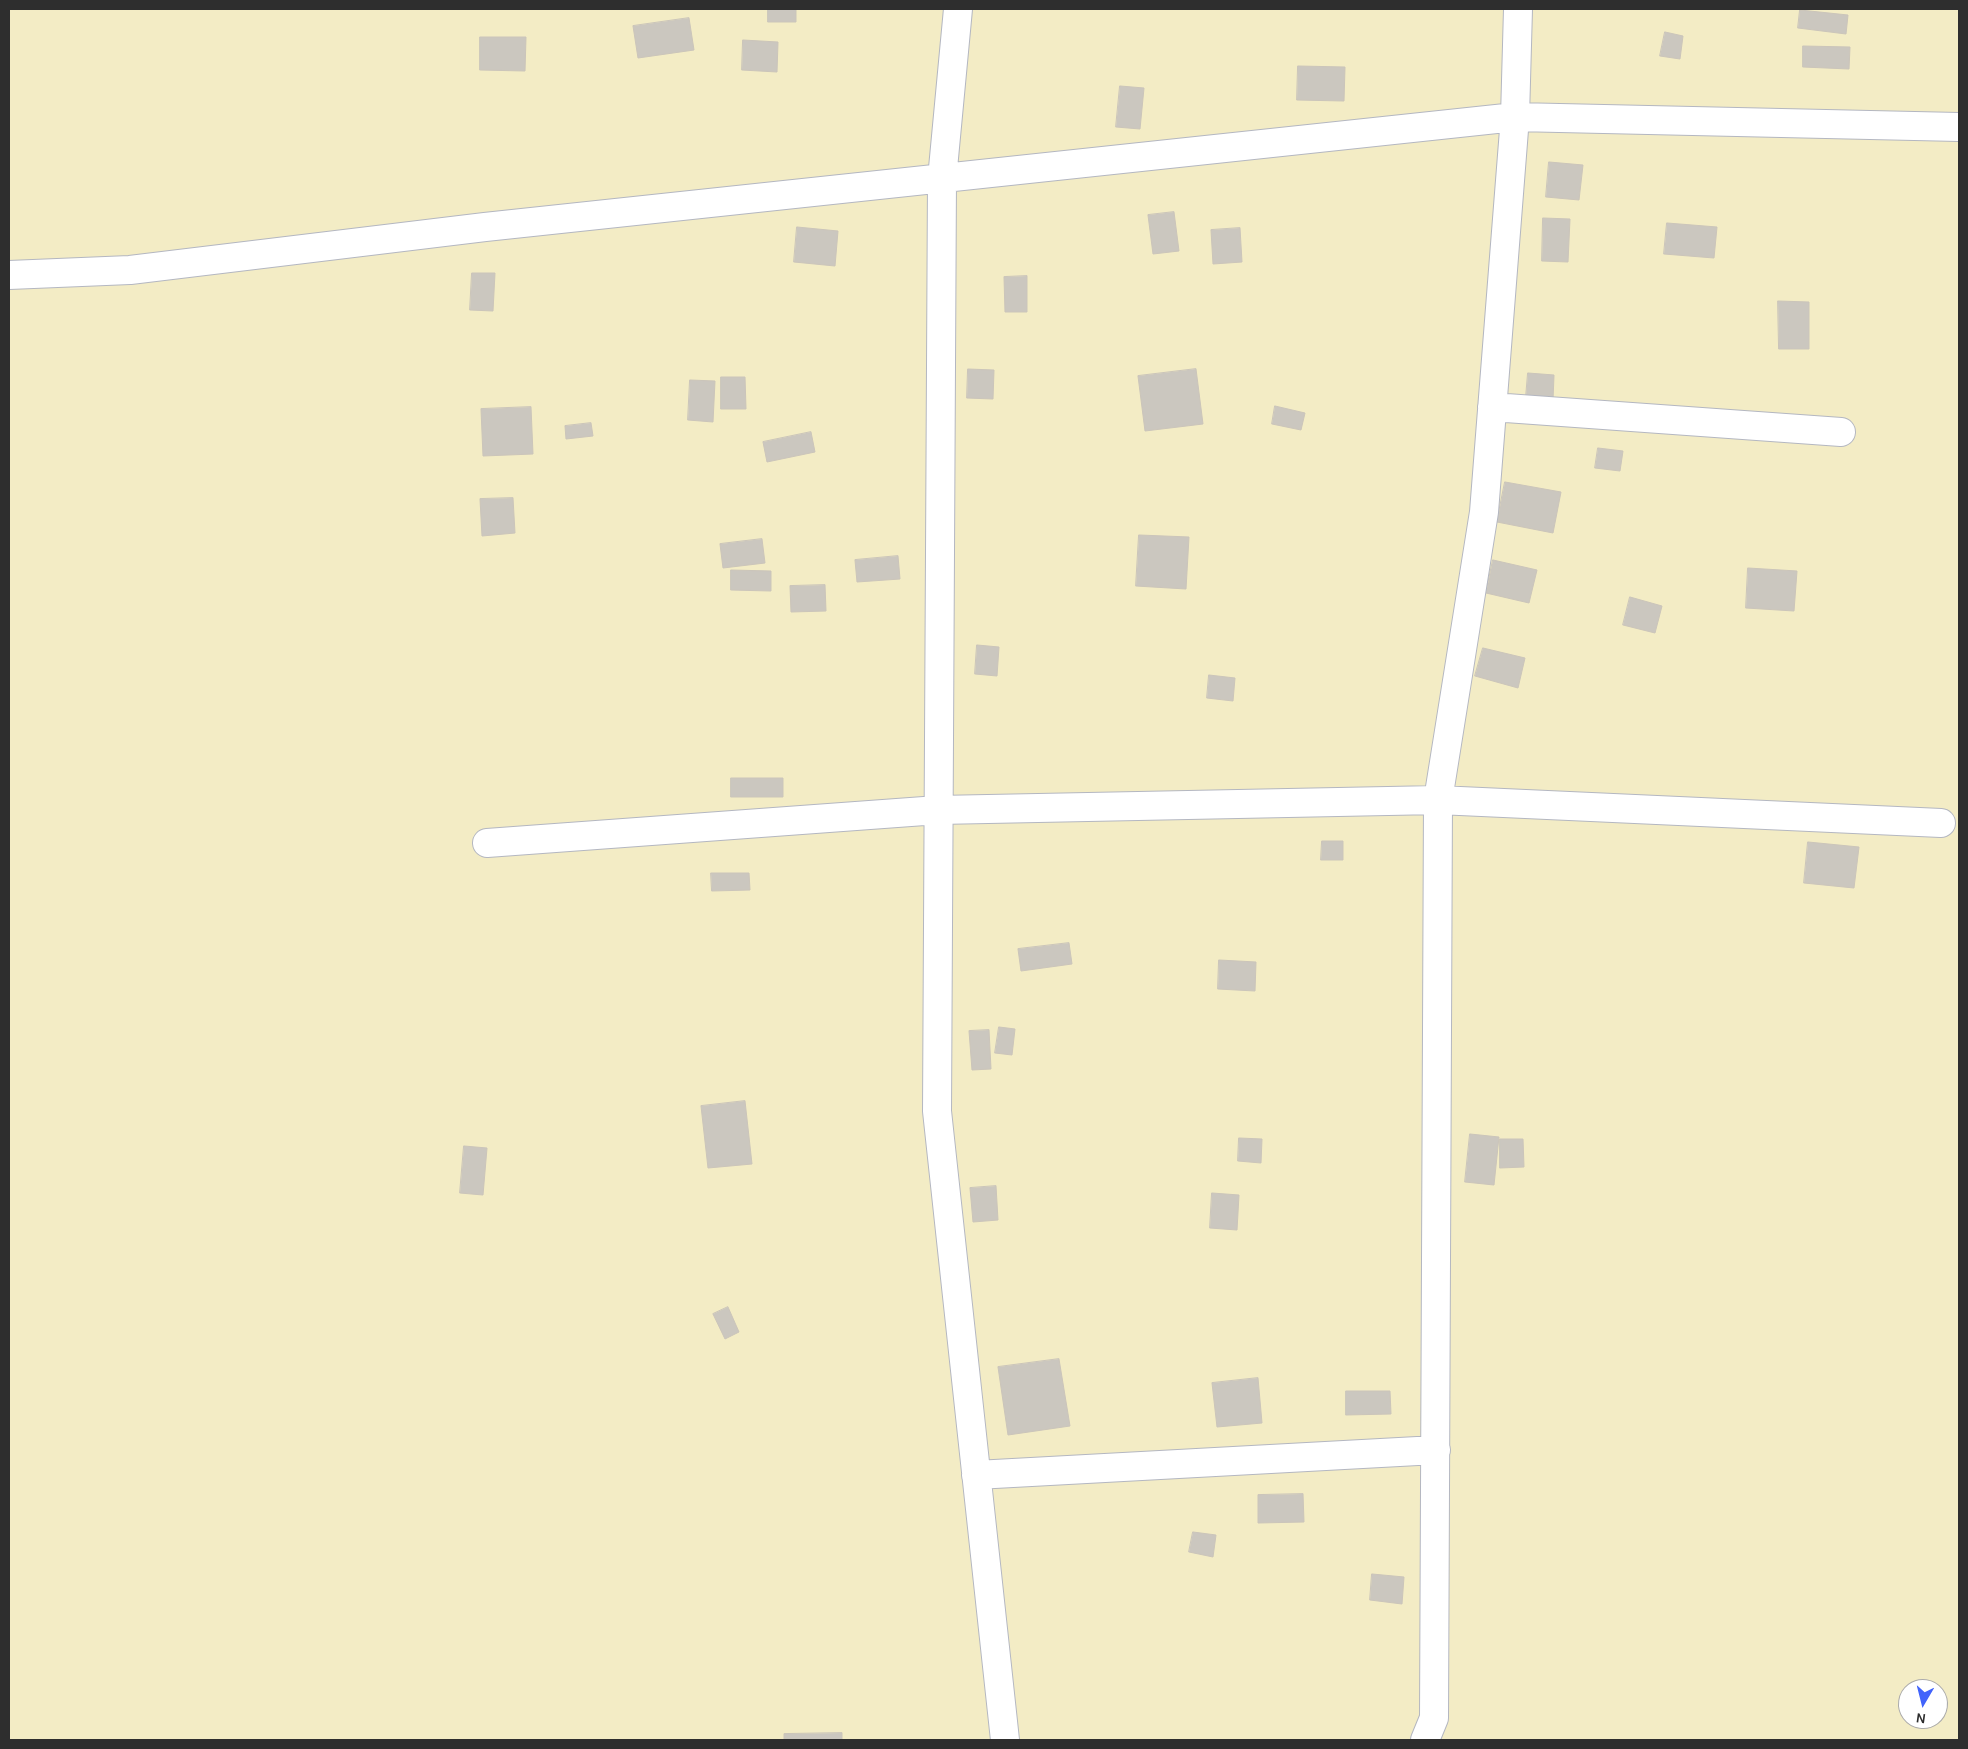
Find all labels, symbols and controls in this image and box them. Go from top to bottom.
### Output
north arrow [1898,1679,1948,1729]
text: N [1915,1709,1927,1727]

